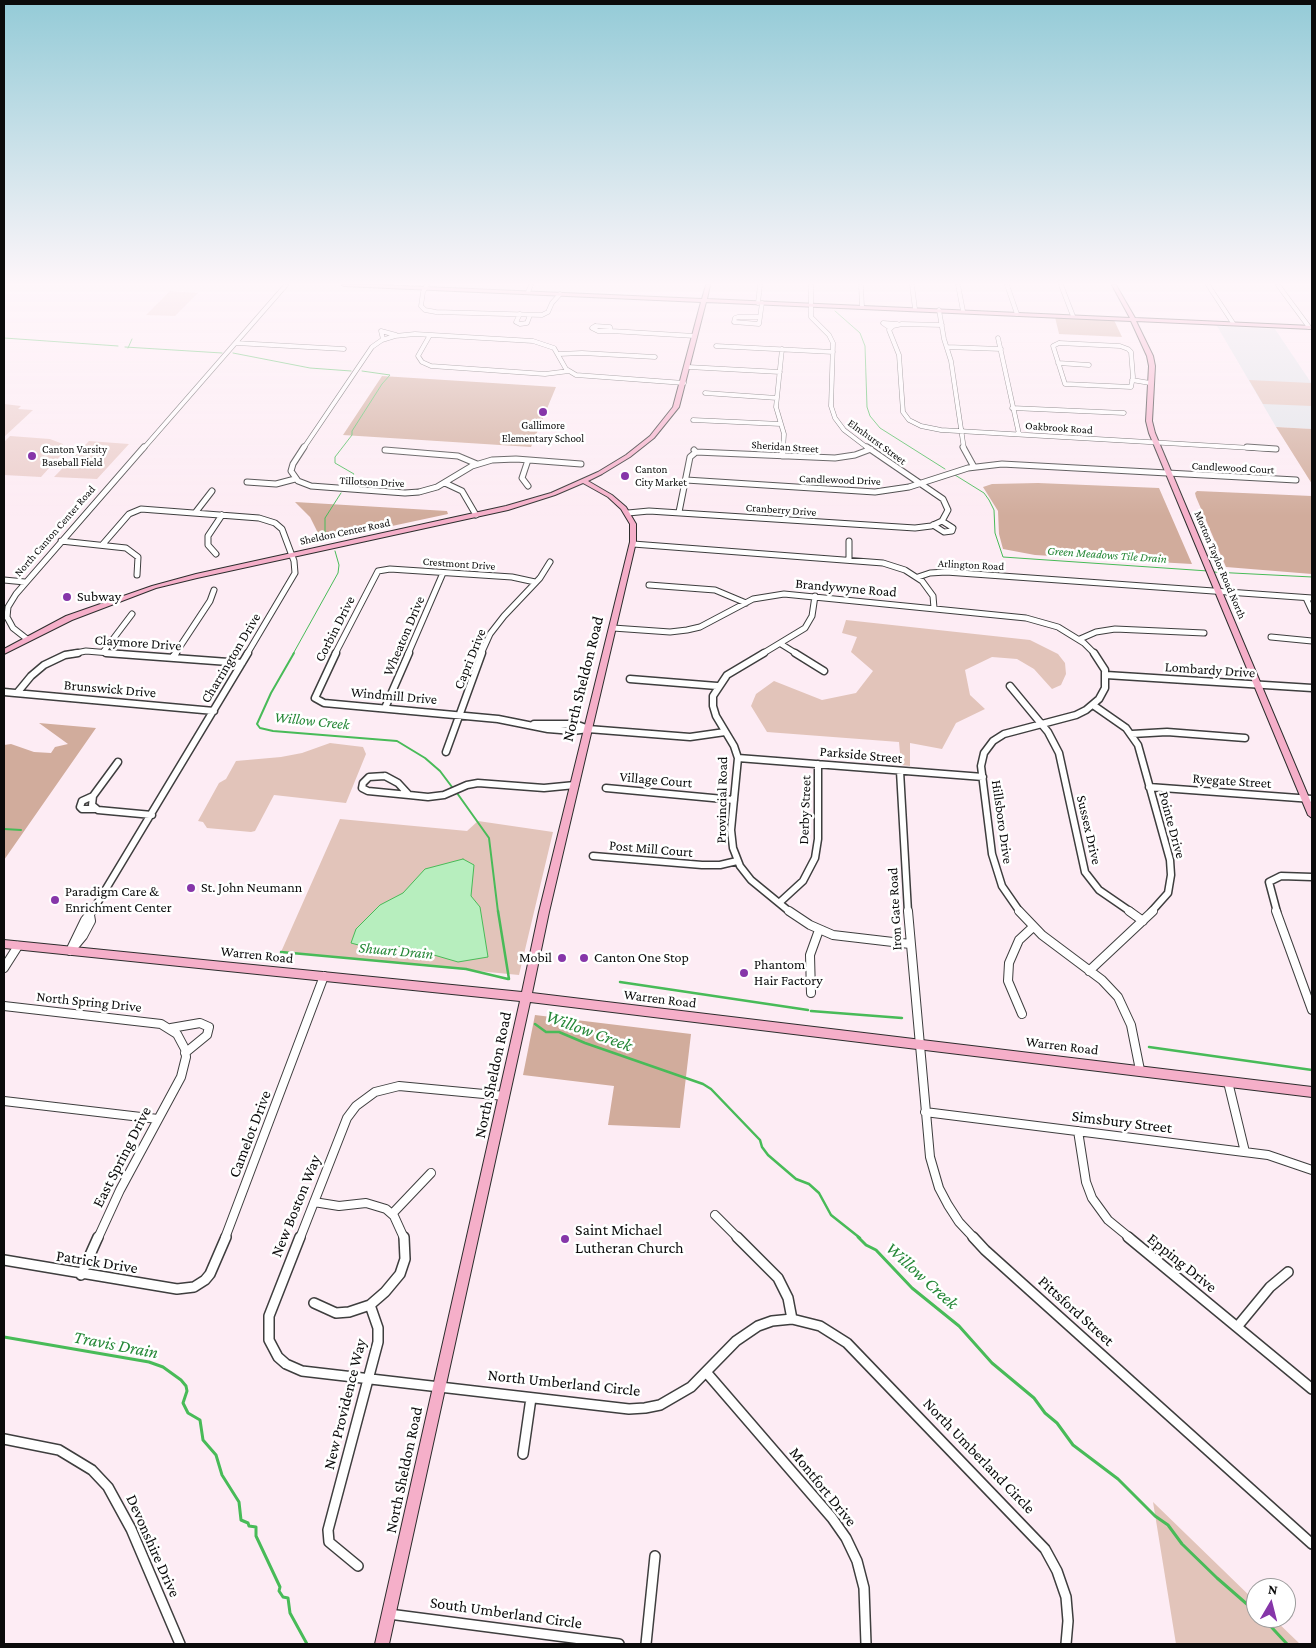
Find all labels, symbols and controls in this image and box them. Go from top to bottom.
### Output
marker: Gallimore Elementary School [537,406,549,418]
street label: Elmhurst Street [845,416,909,468]
place label: Gallimore Elementary School [502,419,584,445]
street label: Oakbrook Road [1025,419,1093,437]
street label: Sheridan Street [751,438,819,456]
place label: Canton Varsity Baseball Field [42,443,107,469]
marker: Canton Varsity Baseball Field [26,450,38,462]
street label: Candlewood Court [1191,459,1275,477]
place label: Canton City Market [635,463,687,489]
marker: Canton City Market [619,470,631,482]
street label: Candlewood Drive [799,472,881,488]
street label: Tillotson Drive [339,474,405,490]
street label: North Canton Center Road [12,483,98,579]
street label: Cranberry Drive [745,501,817,519]
street label: Morton Taylor Road North [1191,509,1249,621]
street label: Sheldon Center Road [299,516,391,548]
water label: Green Meadows Tile Drain [1047,544,1167,566]
street label: Crestmont Drive [422,555,496,573]
street label: Arlington Road [938,557,1004,573]
street label: Brandywyne Road [795,575,897,601]
place label: Subway [77,589,121,605]
marker: Subway [61,591,73,603]
street label: Corbin Drive [311,593,359,665]
street label: Wheaton Drive [380,594,428,678]
street label: Charrington Drive [197,610,265,706]
street label: North Sheldon Road [558,614,608,744]
street label: Capri Drive [450,626,490,692]
street label: Claymore Drive [94,632,182,654]
street label: Lombardy Drive [1164,658,1256,682]
street label: Brunswick Drive [63,677,157,701]
street label: Windmill Drive [350,684,438,708]
water label: Willow Creek [274,708,350,734]
street label: Parkside Street [819,743,903,767]
street label: Provincial Road [713,756,731,844]
street label: Village Court [619,768,693,792]
street label: Ryegate Street [1192,770,1272,792]
street label: Derby Street [795,775,815,845]
street label: Hillsboro Drive [988,779,1016,865]
street label: Pointe Drive [1155,790,1189,860]
street label: Sussex Drive [1073,794,1105,866]
street label: Post Mill Court [608,837,694,861]
street label: Iron Gate Road [884,867,906,951]
place label: St. John Neumann [201,880,302,896]
marker: St. John Neumann [185,882,197,894]
place label: Paradigm Care & Enrichment Center [65,884,172,916]
marker: Paradigm Care & Enrichment Center [49,894,61,906]
water label: Shuart Drain [358,939,434,963]
street label: Warren Road [220,943,294,967]
place label: Mobil [519,950,552,966]
place label: Canton One Stop [594,950,689,966]
marker: Mobil [556,952,568,964]
marker: Canton One Stop [578,952,590,964]
place label: Phantom Hair Factory [754,957,823,990]
marker: Phantom Hair Factory [738,967,750,979]
street label: Warren Road [623,986,697,1012]
street label: North Spring Drive [36,988,142,1016]
water label: Willow Creek [543,1005,635,1057]
street label: North Sheldon Road [470,1010,516,1140]
street label: Warren Road [1025,1033,1099,1059]
street label: Camelot Drive [225,1088,275,1180]
street label: East Spring Drive [88,1103,156,1211]
street label: Simsbury Street [1071,1106,1173,1138]
street label: New Boston Way [267,1152,325,1260]
place label: Saint Michael Lutheran Church [575,1220,684,1258]
street label: Epping Drive [1143,1229,1221,1297]
marker: Saint Michael Lutheran Church [559,1233,571,1245]
water label: Willow Creek [881,1238,963,1314]
street label: Patrick Drive [55,1246,139,1278]
street label: Pittsford Street [1034,1272,1118,1350]
water label: Travis Drain [72,1326,160,1364]
street label: New Providence Way [319,1336,371,1472]
street label: North Umberland Circle [487,1365,641,1401]
street label: North Umberland Circle [919,1394,1039,1518]
street label: North Sheldon Road [381,1405,427,1535]
street label: Montfort Drive [785,1443,861,1531]
street label: Devonshire Drive [122,1492,184,1600]
north arrow [1246,1578,1296,1628]
text: N [1267,1581,1279,1598]
street label: South Umberland Circle [429,1593,583,1633]

